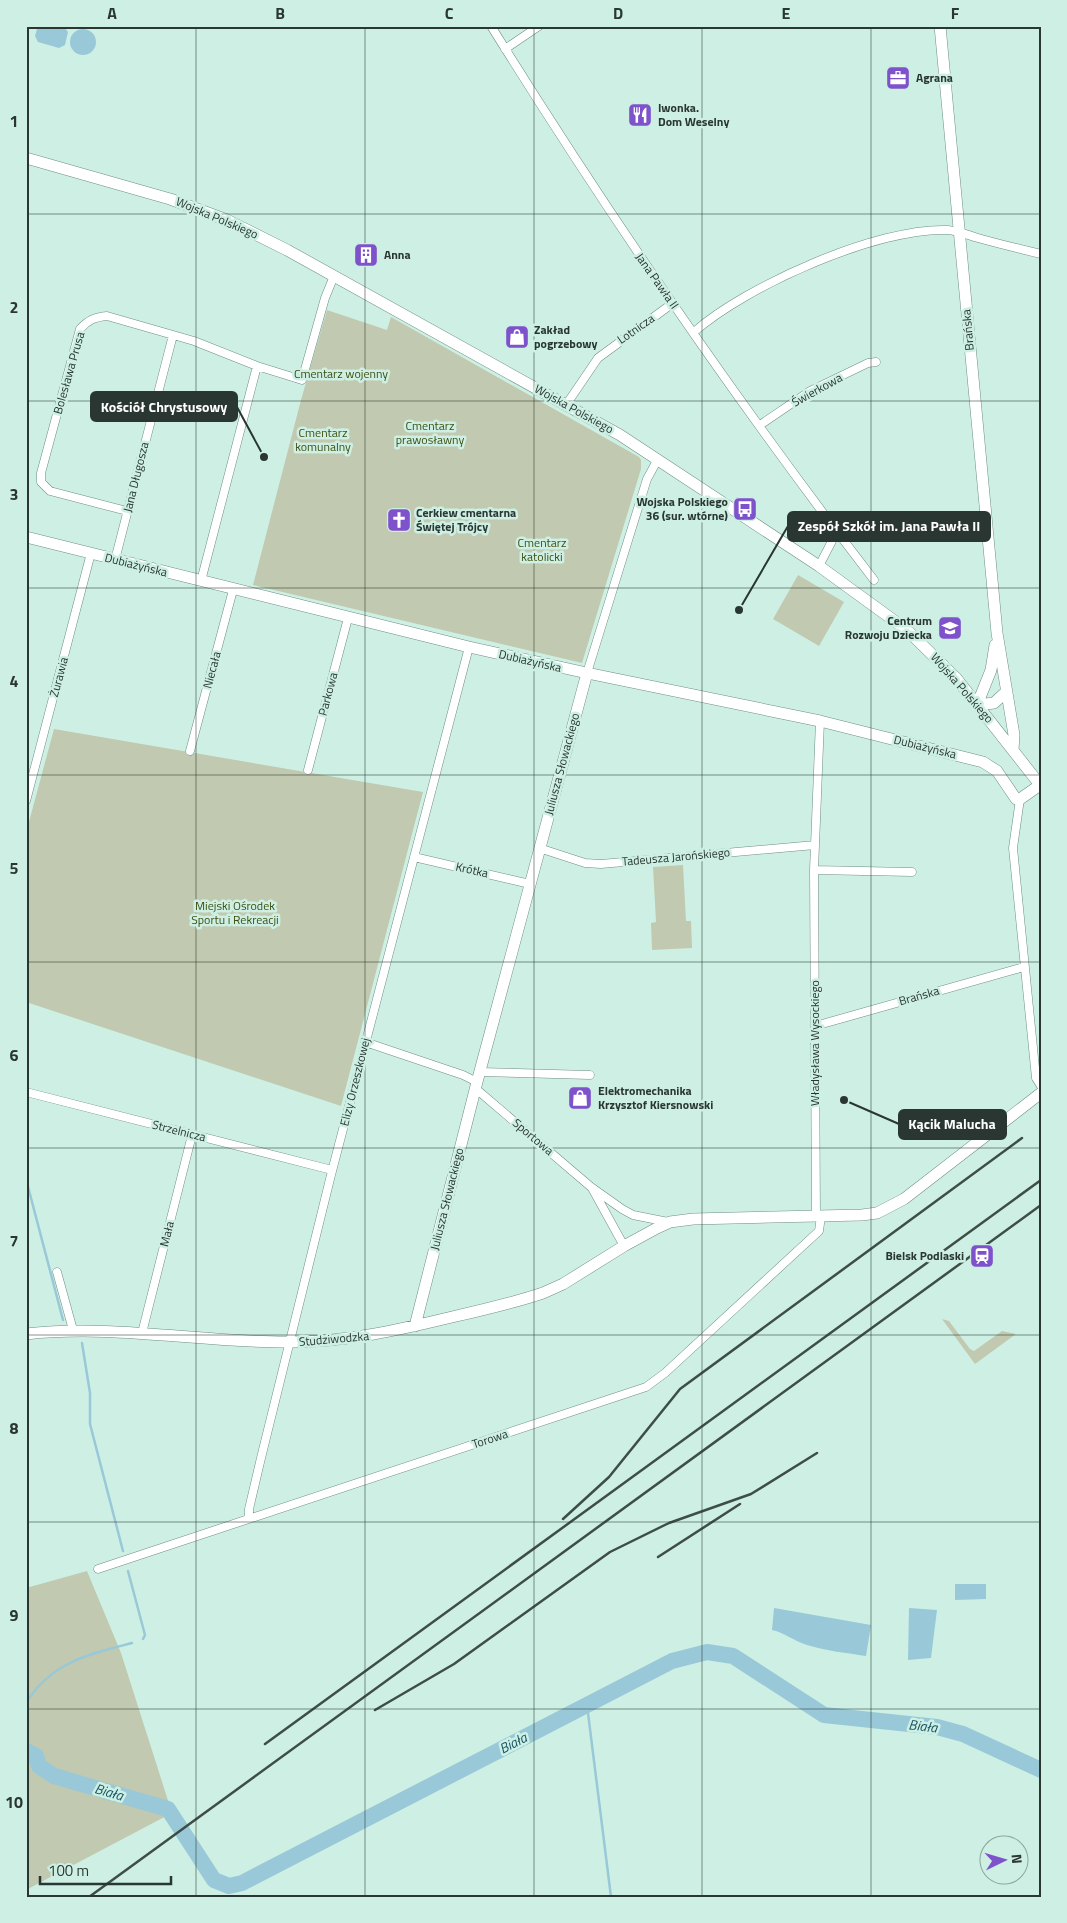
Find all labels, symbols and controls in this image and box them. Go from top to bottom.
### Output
text: A [107,1,117,25]
text: B [275,1,285,25]
text: C [445,1,454,25]
text: D [613,1,623,25]
text: E [782,1,791,25]
text: F [951,1,960,25]
office icon: Agrana [885,65,911,91]
place label: Agrana [916,68,953,87]
place label: Iwonka. Dom Weselny [658,98,729,131]
restaurant icon: Iwonka. Dom Weselny [627,102,653,128]
text: 1 [10,109,18,133]
street label: Wojska Polskiego [173,192,261,243]
building icon: Anna [353,242,379,268]
place label: Anna [384,245,411,264]
street label: Jana Pawła II [631,249,684,313]
text: 2 [10,295,18,319]
street label: Lotnicza [613,309,658,348]
street label: Brańska [956,309,979,351]
place label: Zakład pogrzebowy [534,320,598,353]
shop icon: Zakład pogrzebowy [504,324,530,350]
street label: Bolesława Prusa [48,329,89,416]
park label: Cmentarz wojenny [294,364,388,383]
street label: Świerkowa [788,368,846,411]
street label: Wojska Polskiego [531,379,617,438]
callout: Kościół Chrystusowy [91,392,237,421]
text: Kościół Chrystusowy [101,396,227,417]
park label: Cmentarz prawosławny [396,416,464,449]
park label: Cmentarz komunalny [295,423,351,456]
street label: Jana Długosza [118,440,153,514]
text: 3 [10,482,18,506]
place label: Wojska Polskiego 36 (sur. wtórne) [636,492,728,525]
bus stop icon: Wojska Polskiego 36 (sur. wtórne) [732,496,758,522]
place label: Cerkiew cmentarna Świętej Trójcy [416,503,516,536]
church icon: Cerkiew cmentarna Świętej Trójcy [386,507,412,533]
callout: Zespół Szkół im. Jana Pawła II [788,512,990,541]
text: Zespół Szkół im. Jana Pawła II [798,515,980,536]
park label: Cmentarz katolicki [518,533,566,566]
street label: Dubiażyńska [103,548,170,581]
place label: Centrum Rozwoju Dziecka [845,611,932,644]
school or university icon: Centrum Rozwoju Dziecka [937,615,963,641]
street label: Dubiażyńska [497,644,563,677]
street label: Wojska Polskiego [926,648,998,727]
street label: Niecała [197,649,226,691]
street label: Żurawia [44,655,73,699]
text: 4 [10,669,19,693]
street label: Parkowa [313,670,342,718]
street label: Juliusza Słowackiego [539,711,584,817]
street label: Dubiażyńska [892,730,959,763]
street label: Tadeusza Jarońskiego [621,842,731,871]
text: 5 [10,856,19,880]
street label: Krótka [454,857,490,882]
park label: Miejski Ośrodek Sportu i Rekreacji [191,896,279,929]
street label: Władysława Wysockiego [805,980,824,1106]
street label: Brańska [896,981,941,1010]
street label: Elizy Orzeszkowej [334,1036,375,1128]
text: 6 [10,1043,19,1067]
place label: Elektromechanika Krzysztof Kiersnowski [598,1081,713,1114]
shop icon: Elektromechanika Krzysztof Kiersnowski [567,1085,593,1111]
callout: Kącik Malucha [899,1110,1006,1139]
text: Kącik Malucha [908,1113,996,1134]
street label: Sportowa [508,1114,558,1160]
street label: Strzelnicza [150,1115,208,1146]
street label: Juliusza Słowackiego [425,1146,468,1252]
street label: Mała [154,1219,179,1249]
text: 7 [10,1229,18,1253]
station icon: Bielsk Podlaski [969,1243,995,1269]
place label: Bielsk Podlaski [885,1246,964,1265]
street label: Studziwodzka [298,1326,370,1351]
text: 8 [10,1416,19,1440]
street label: Torowa [469,1424,510,1453]
text: 9 [10,1603,19,1627]
water label: Biała [908,1713,940,1738]
water label: Biała [495,1726,531,1758]
water label: Biała [92,1777,127,1806]
text: 10 [5,1790,23,1814]
north arrow [980,1836,1030,1886]
scale bar [40,1853,171,1885]
text: N [1007,1853,1028,1865]
text: 100 m [48,1859,89,1882]

